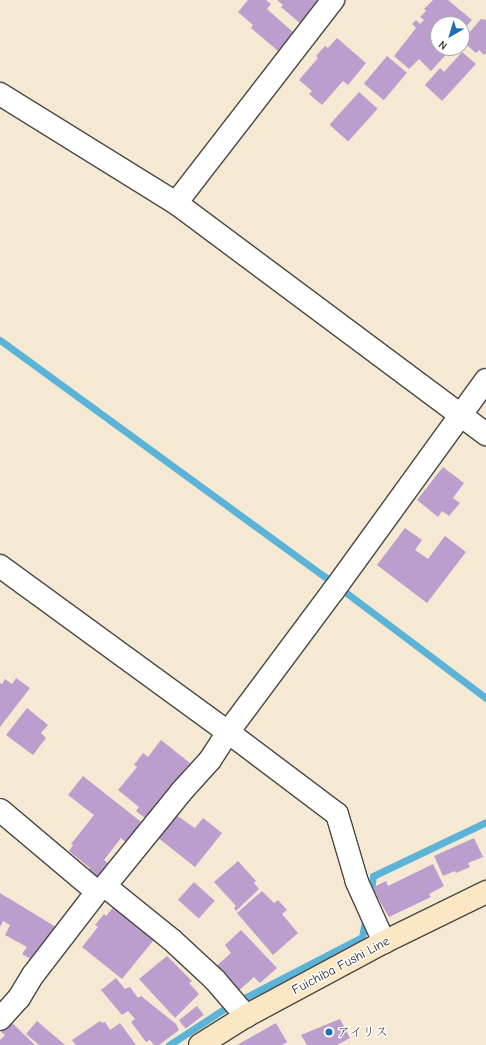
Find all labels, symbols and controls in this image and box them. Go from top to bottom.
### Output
north arrow [430,16,470,56]
text: N [436,38,450,52]
street label: Fuichiba Fushi Line [290,934,392,998]
place label: アイリス [337,1024,389,1040]
marker: アイリス [324,1027,334,1037]

